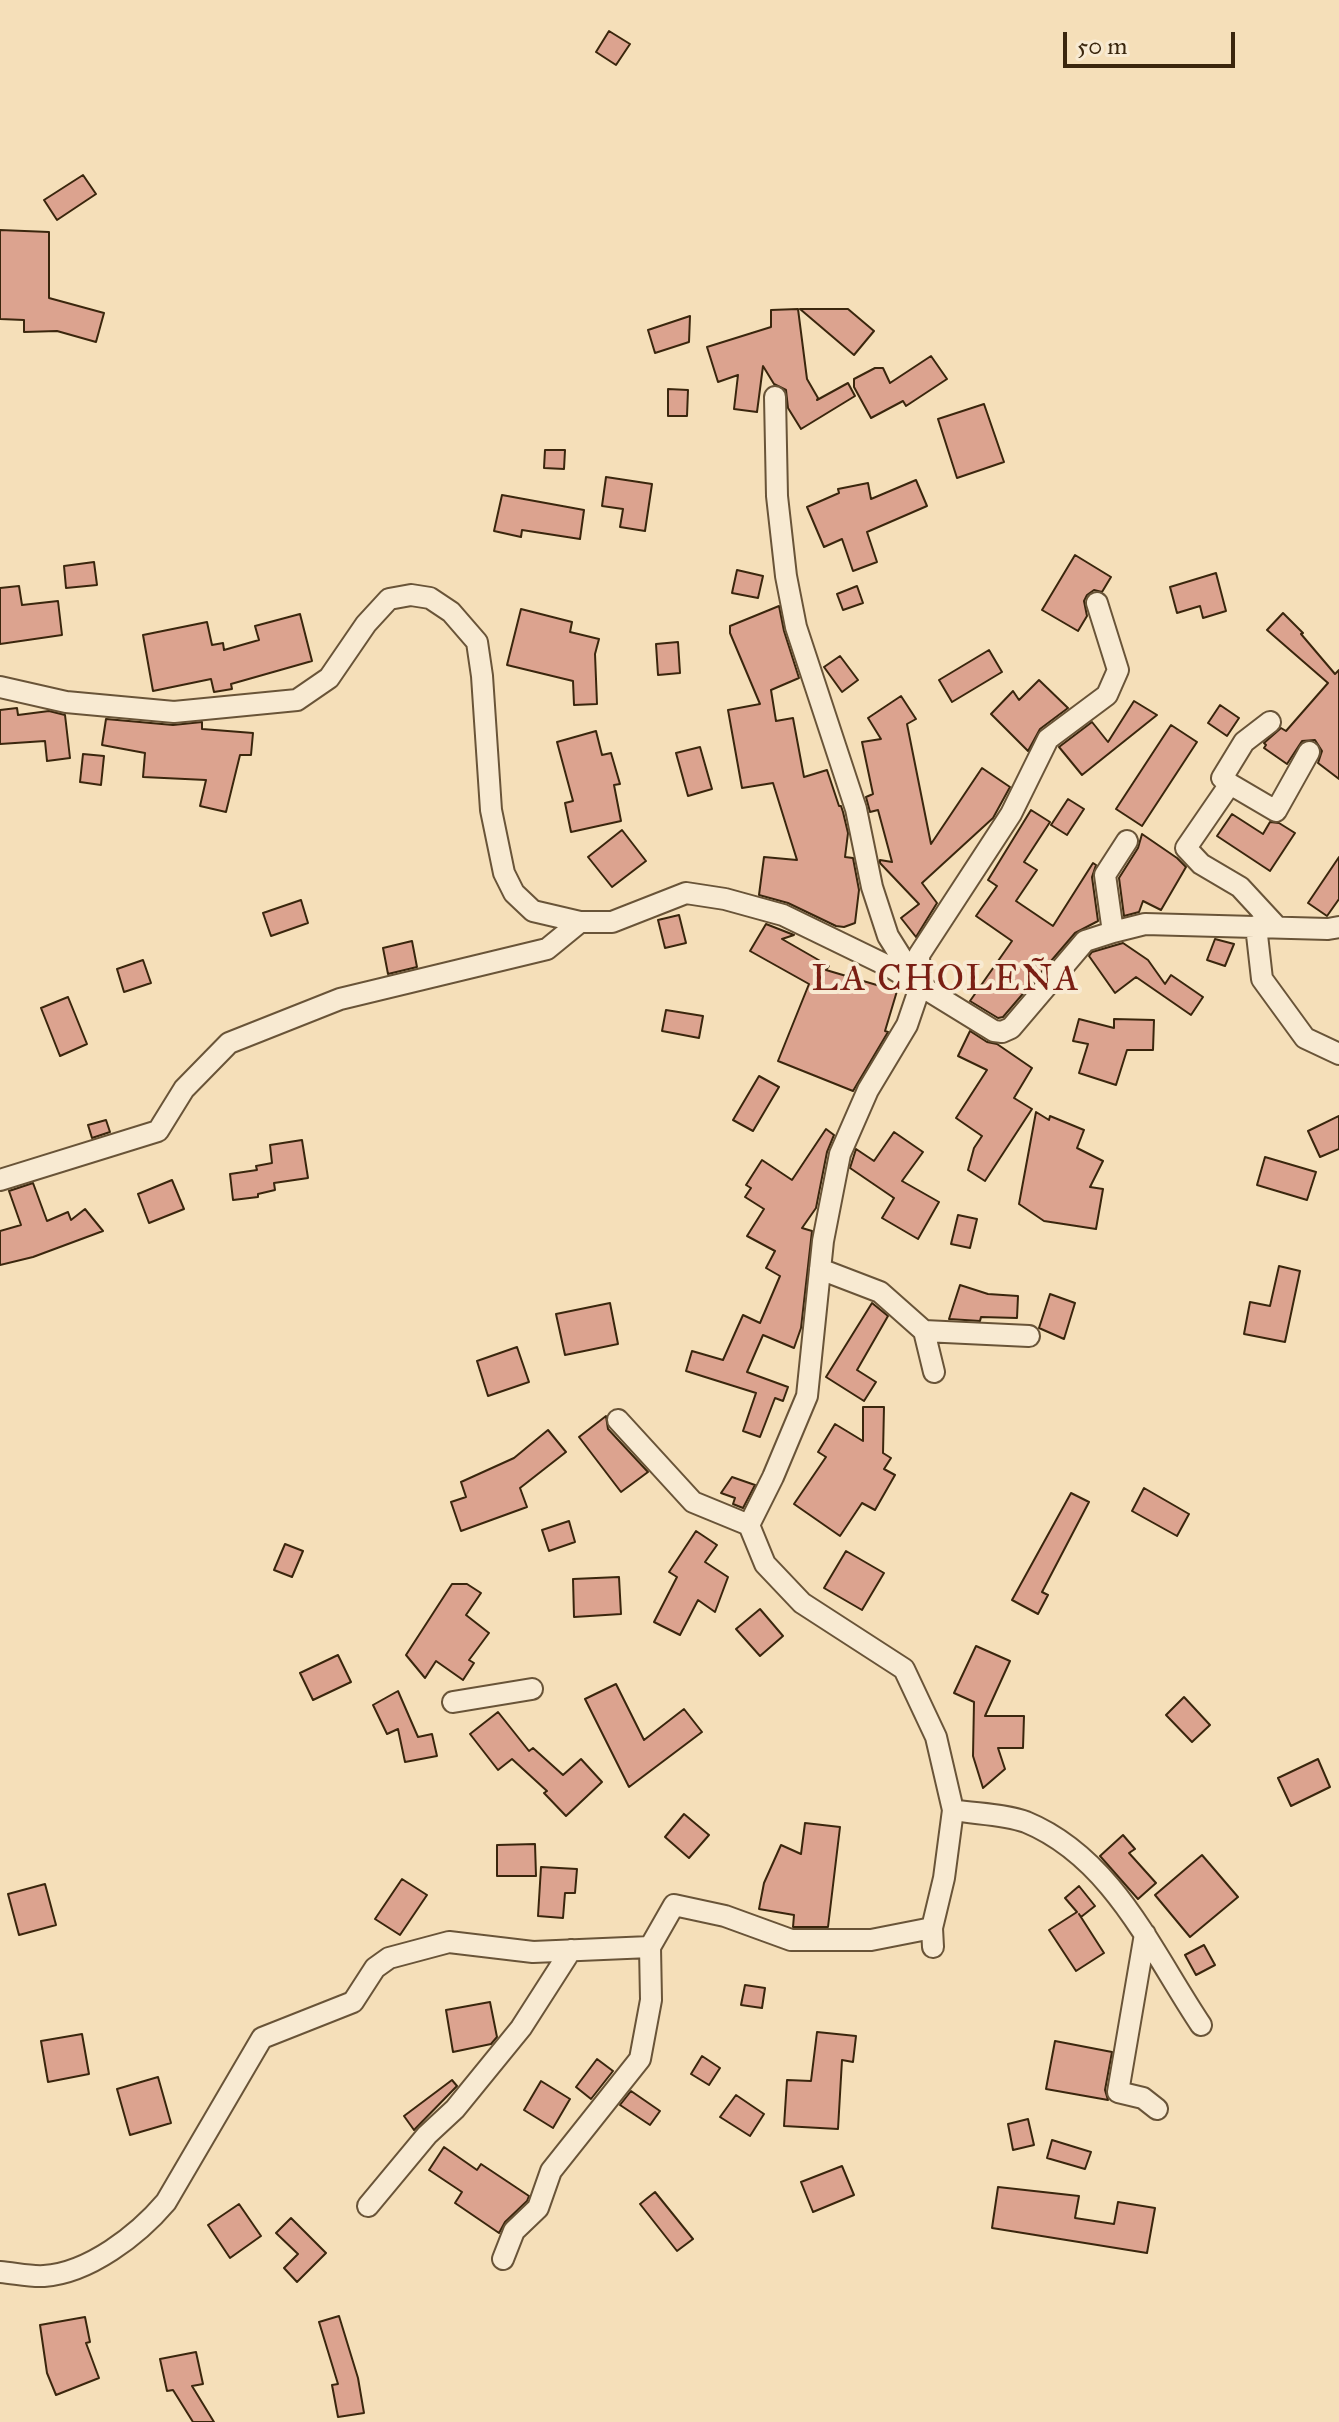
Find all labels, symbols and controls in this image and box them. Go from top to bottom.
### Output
scale bar [1067,16,1239,66]
text: 50 m [1077,31,1127,61]
district label: LA CHOLEÑA [812,959,1080,1003]

